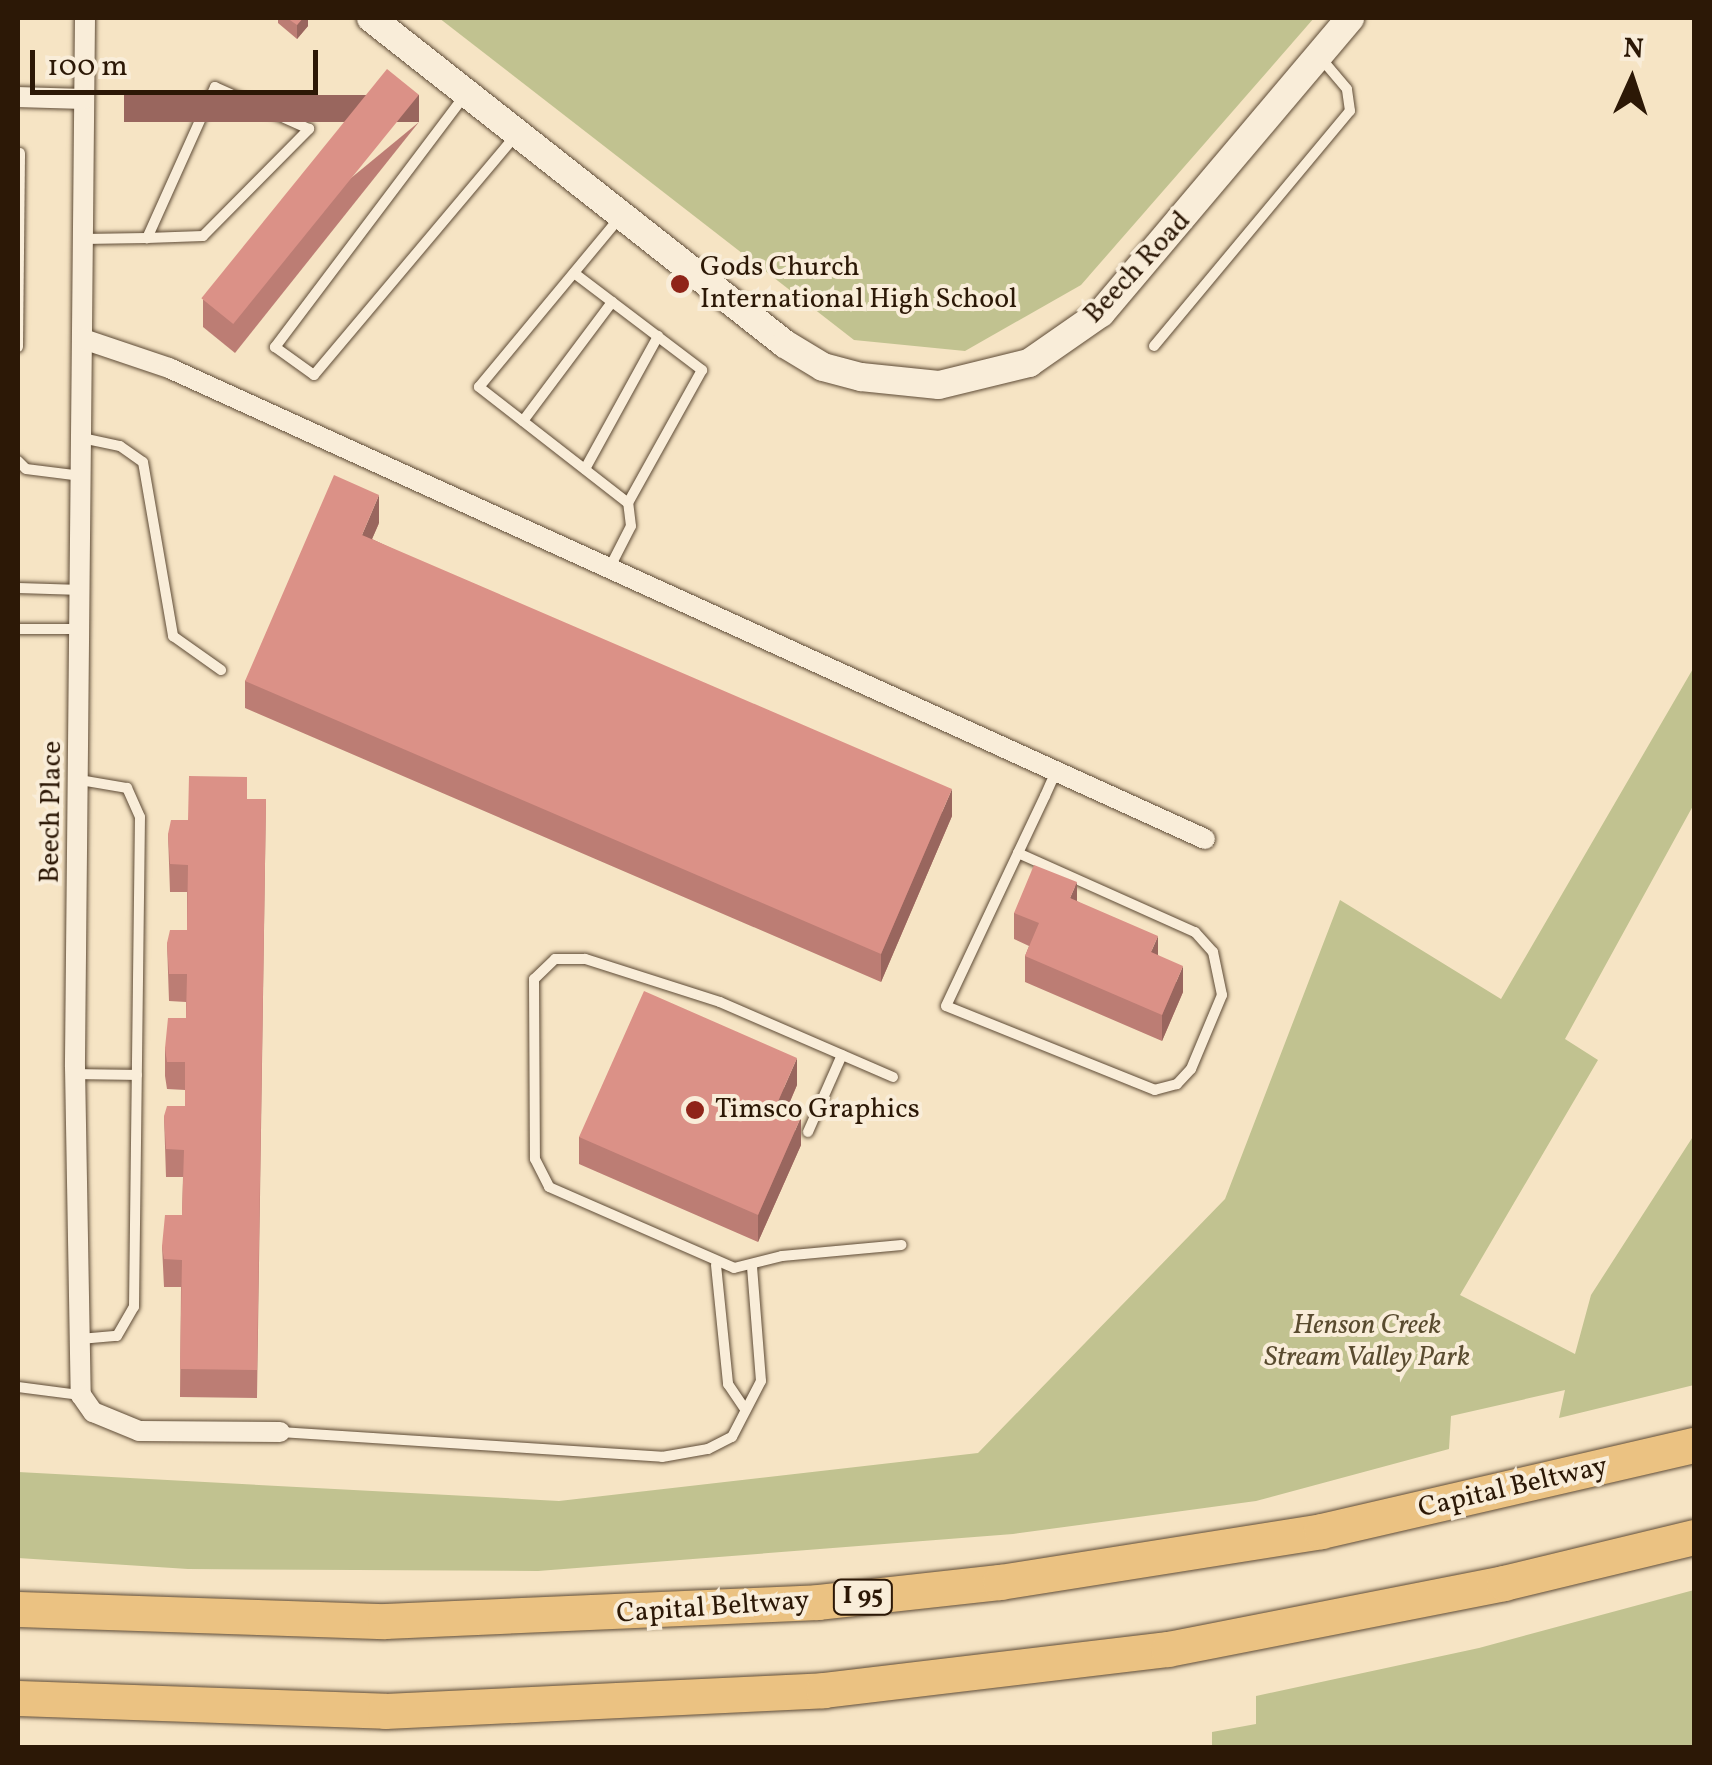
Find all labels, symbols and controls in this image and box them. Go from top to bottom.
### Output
scale bar [35,30,322,92]
north arrow [1582,30,1682,130]
text: N [1622,30,1645,70]
text: 100 m [47,46,128,88]
street label: Beech Road [1078,205,1198,331]
place label: Gods Church International High School [700,251,1017,317]
marker: Gods Church International High School [669,273,691,295]
street label: Beech Place [34,740,70,884]
place label: Timsco Graphics [715,1093,920,1127]
marker: Timsco Graphics [684,1099,706,1121]
park label: Henson Creek Stream Valley Park [1264,1309,1470,1375]
street label: Capital Beltway [1415,1450,1611,1526]
road number: I 95 [830,1577,896,1617]
street label: Capital Beltway [615,1584,811,1632]

